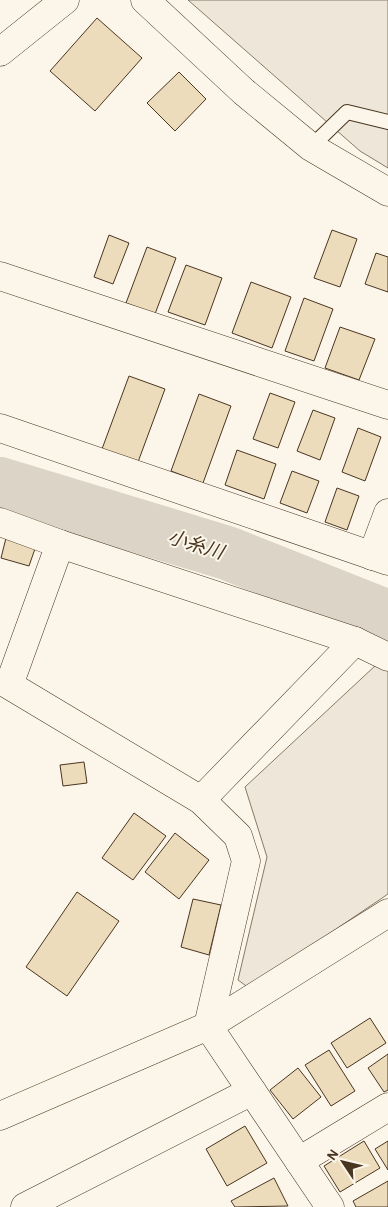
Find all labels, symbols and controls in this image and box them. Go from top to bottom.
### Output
water label: 小糸川 [165,526,228,564]
north arrow [318,1137,368,1187]
text: N [323,1146,343,1164]

